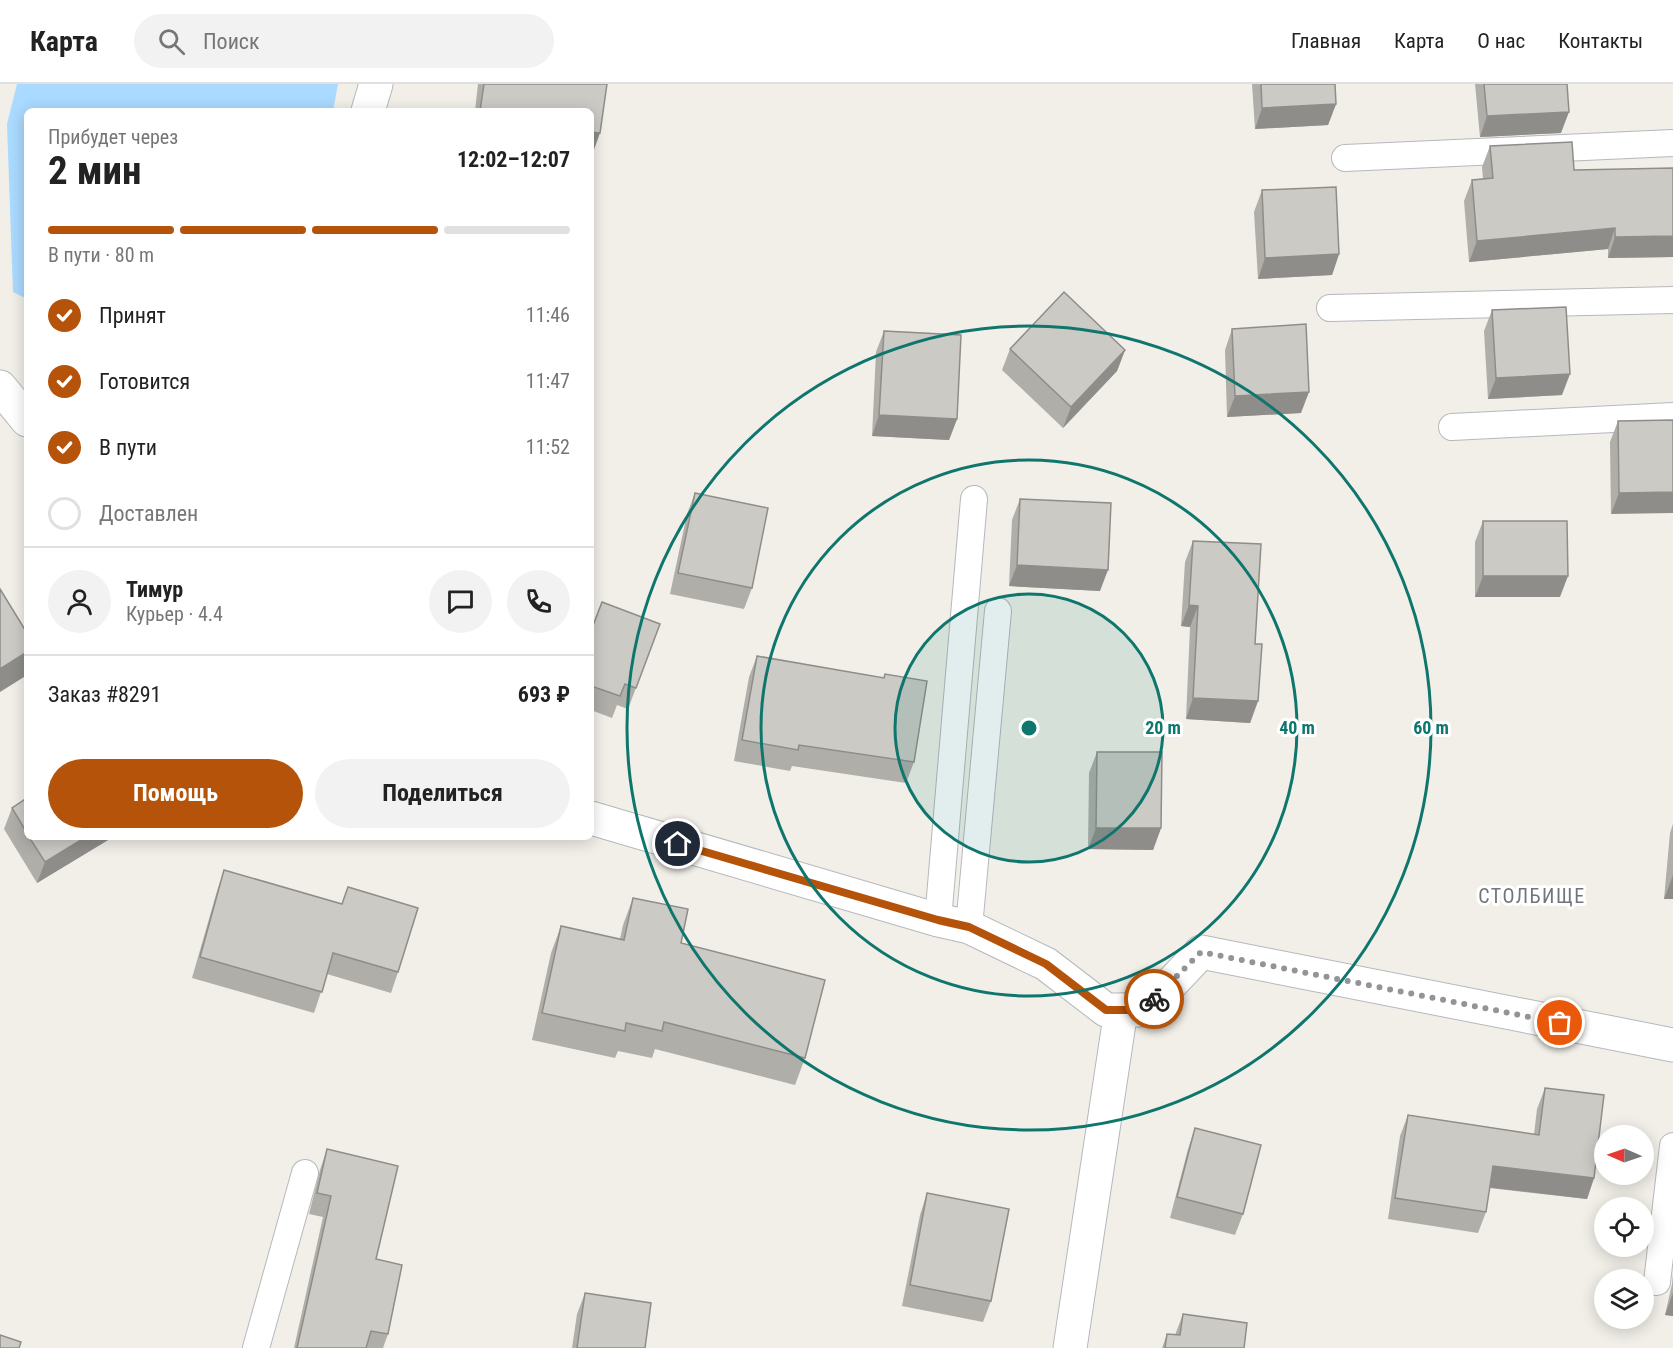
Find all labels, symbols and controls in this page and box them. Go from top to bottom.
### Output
search box [134,14,554,68]
text: Карта [30,25,98,58]
icon: search [155,25,188,58]
text: Поиск [203,29,260,54]
text: Главная [1291,29,1361,53]
text: Карта [1394,29,1444,53]
text: О нас [1477,29,1525,53]
text: Контакты [1558,29,1643,53]
text: Прибудет через [48,125,178,149]
text: 12:02–12:07 [457,147,570,172]
text: 2 мин [48,148,142,194]
text: В пути · 80 m [48,243,154,267]
icon: check [48,299,81,332]
text: Принят [99,303,166,328]
text: 11:46 [526,303,570,327]
icon: check [48,365,81,398]
text: Готовится [99,369,190,394]
text: 11:47 [526,369,570,393]
icon: check [48,431,81,464]
text: В пути [99,435,157,460]
text: 11:52 [526,435,570,459]
text: Доставлен [99,501,198,526]
button: person [48,570,111,633]
button: chat [429,570,492,633]
button: phone [507,570,570,633]
text: Тимур [126,577,183,602]
text: Курьер · 4.4 [126,602,223,626]
text: Заказ #8291 [48,682,161,707]
text: 693 ₽ [518,682,570,707]
text: 20 m [1145,717,1181,738]
text: 40 m [1279,717,1315,738]
text: 60 m [1413,717,1449,738]
centre of rings [1019,718,1039,738]
button: Помощь [48,759,303,828]
button: Поделиться [315,759,570,828]
pin [652,818,703,869]
icon: home [661,827,694,860]
district label: СТОЛБИЩЕ [1478,884,1586,908]
courier [1124,969,1184,1029]
icon: bike [1138,983,1171,1016]
pin [1534,997,1585,1048]
icon: bag [1543,1006,1576,1039]
north arrow [1594,1125,1654,1185]
map controls [1594,1125,1654,1329]
button: locate [1594,1197,1654,1257]
button: layers [1594,1269,1654,1329]

